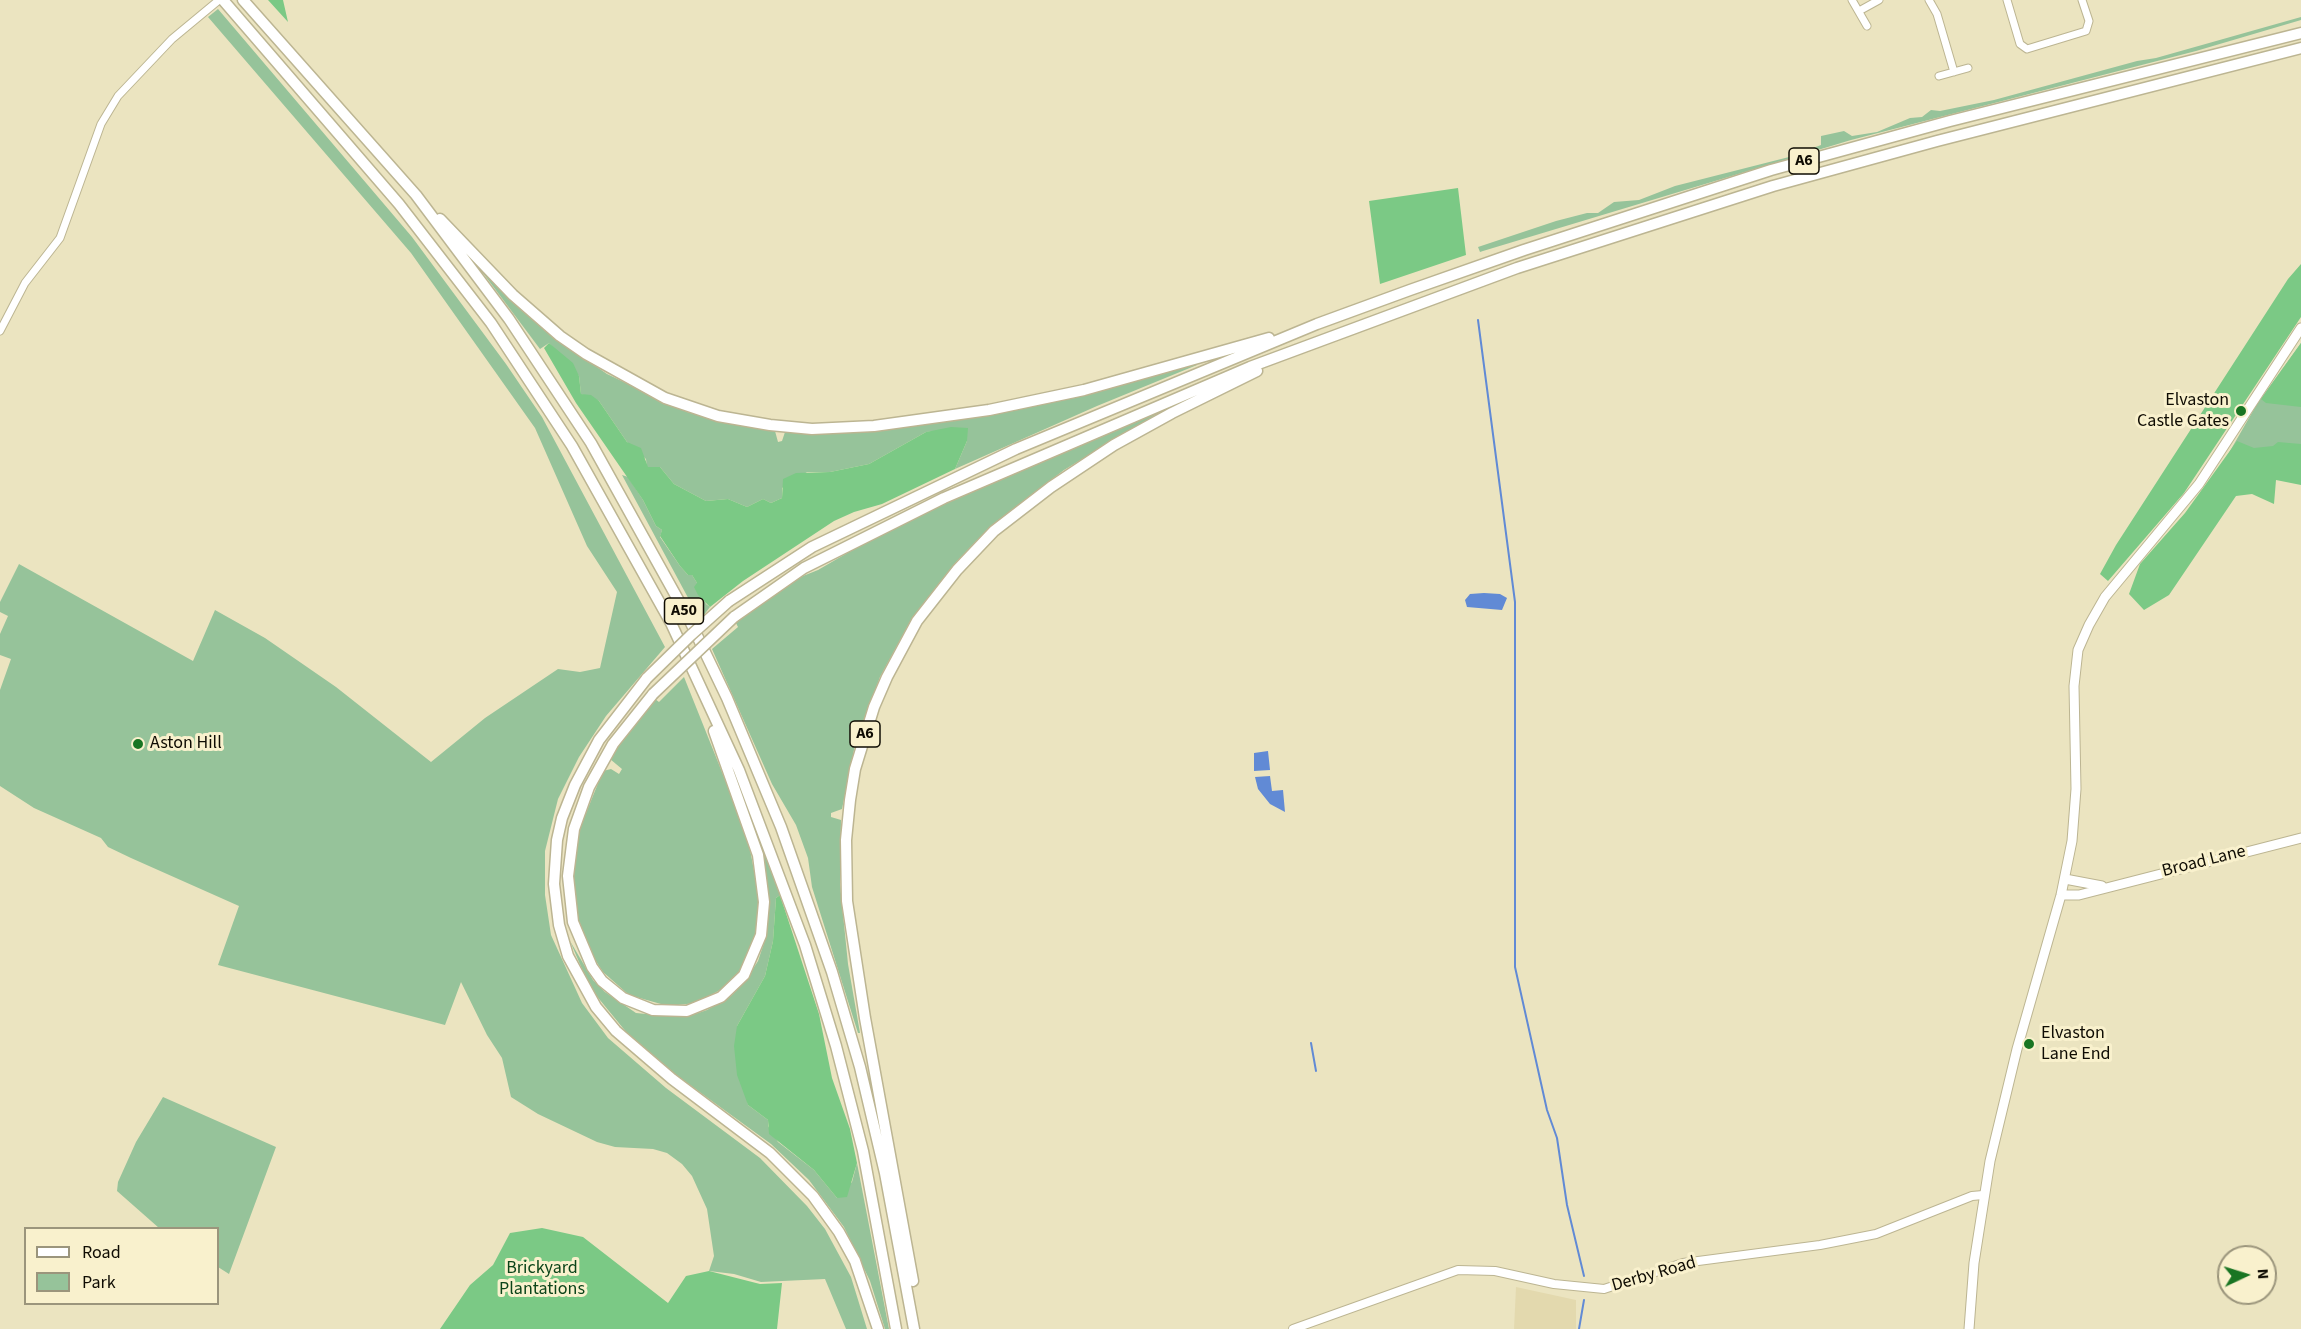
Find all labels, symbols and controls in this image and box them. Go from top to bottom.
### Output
road number: A6 [1789,148,1819,174]
place label: Elvaston Castle Gates [2137,390,2229,432]
marker: Elvaston Castle Gates [2234,404,2248,418]
road number: A50 [664,598,704,624]
road number: A6 [850,721,880,747]
place label: Aston Hill [150,733,222,755]
marker: Aston Hill [131,737,145,751]
street label: Broad Lane [2160,841,2248,883]
place label: Elvaston Lane End [2041,1023,2111,1066]
marker: Elvaston Lane End [2022,1037,2036,1051]
legend [24,1227,219,1305]
text: Road [82,1240,121,1265]
north arrow [2217,1245,2277,1305]
street label: Derby Road [1609,1253,1699,1297]
park label: Brickyard Plantations [499,1258,585,1300]
text: N [2252,1268,2274,1280]
text: Park [82,1270,116,1295]

